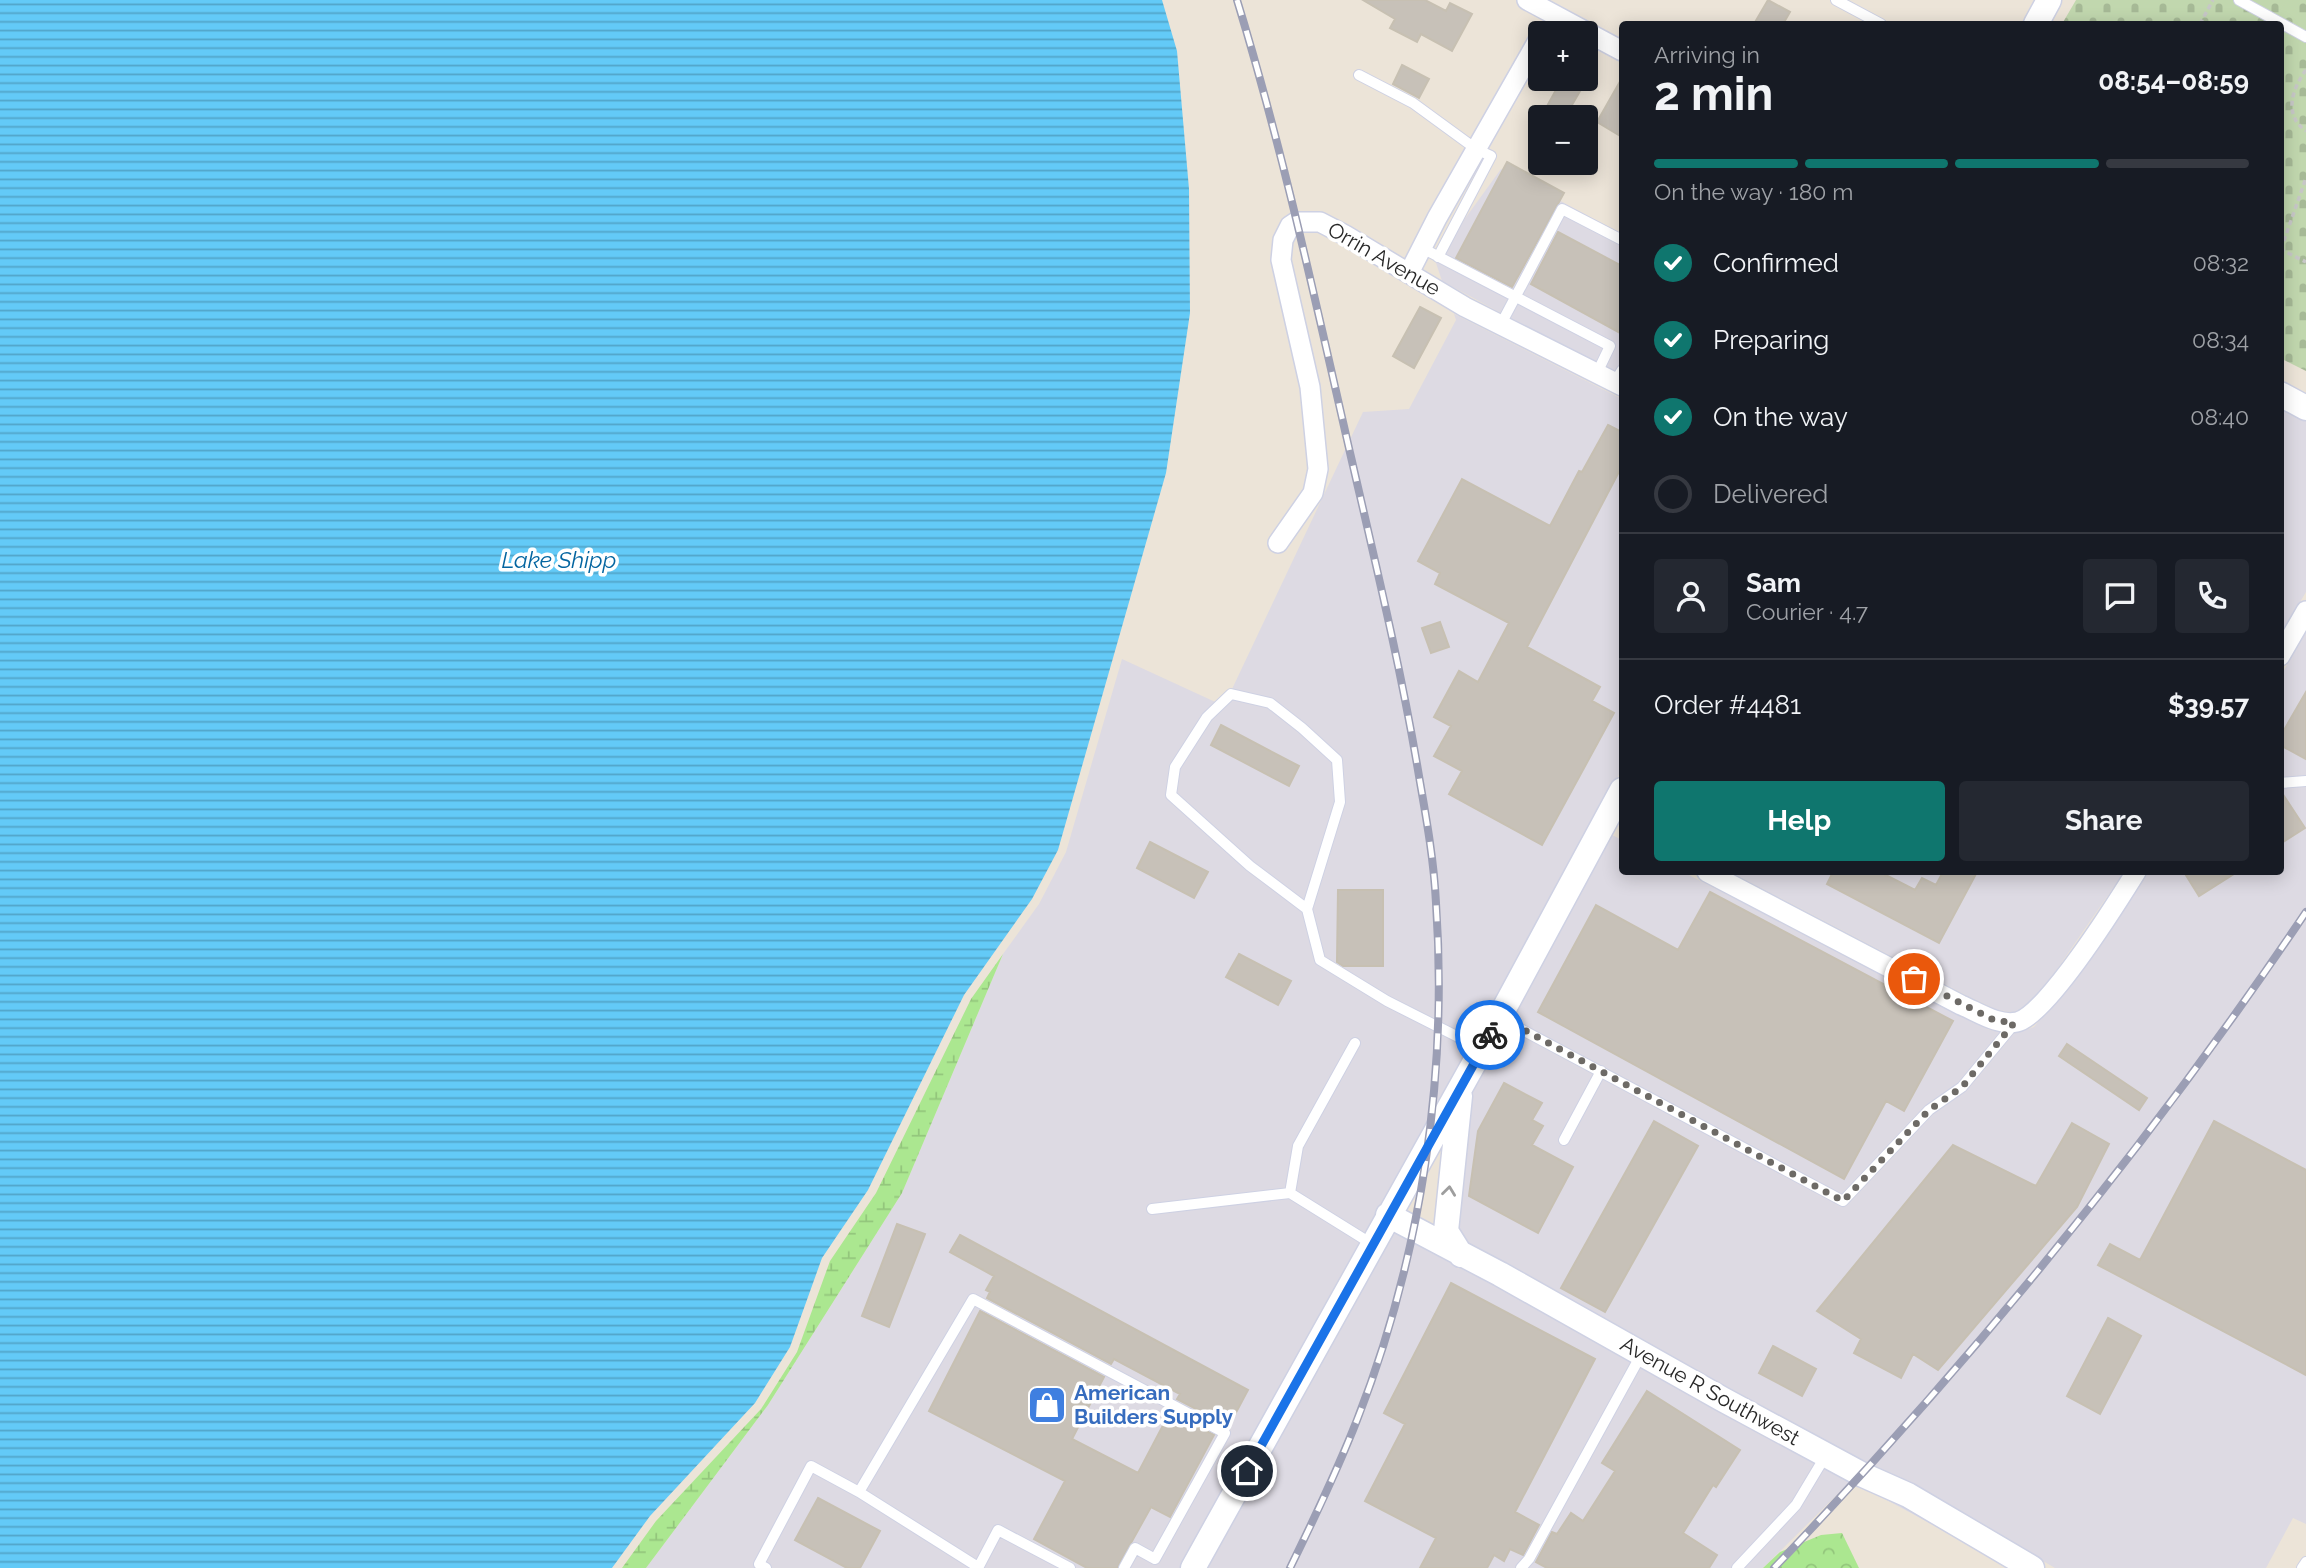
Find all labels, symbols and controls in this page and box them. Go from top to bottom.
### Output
map controls [1528,21,1598,175]
button: + [1528,21,1598,91]
text: Arriving in [1654,41,1760,68]
text: 08:54–08:59 [2098,66,2249,96]
text: 2 min [1654,67,1773,121]
button: − [1528,105,1598,175]
text: On the way · 180 m [1654,178,1853,205]
street label: Orrin Avenue [1324,216,1445,301]
icon: check [1654,244,1692,282]
text: Confirmed [1713,248,1839,278]
text: 08:32 [2193,249,2249,276]
icon: check [1654,321,1692,359]
text: Preparing [1713,325,1829,355]
text: 08:34 [2192,326,2249,353]
icon: check [1654,398,1692,436]
text: On the way [1713,402,1848,432]
text: 08:40 [2190,403,2249,430]
text: Delivered [1713,479,1828,509]
water label: Lake Shipp [502,546,616,573]
button: person [1654,559,1728,633]
button: chat [2083,559,2157,633]
button: phone [2175,559,2249,633]
text: Sam [1746,568,1801,598]
text: Courier · 4.7 [1746,598,1868,625]
text: Order #4481 [1654,690,1801,720]
text: $39.57 [2168,690,2249,720]
button: Help [1654,781,1945,861]
button: Share [1959,781,2249,861]
pin [1884,949,1944,1009]
icon: bag [1895,960,1933,998]
courier [1455,1000,1525,1070]
icon: bike [1471,1016,1509,1054]
one-way arrow [1441,1185,1456,1197]
street label: Avenue R Southwest [1616,1331,1804,1450]
place label: American Builders Supply [1074,1380,1233,1429]
shop icon: American Builders Supply [1026,1384,1068,1426]
pin [1217,1441,1277,1501]
icon: home [1228,1452,1266,1490]

